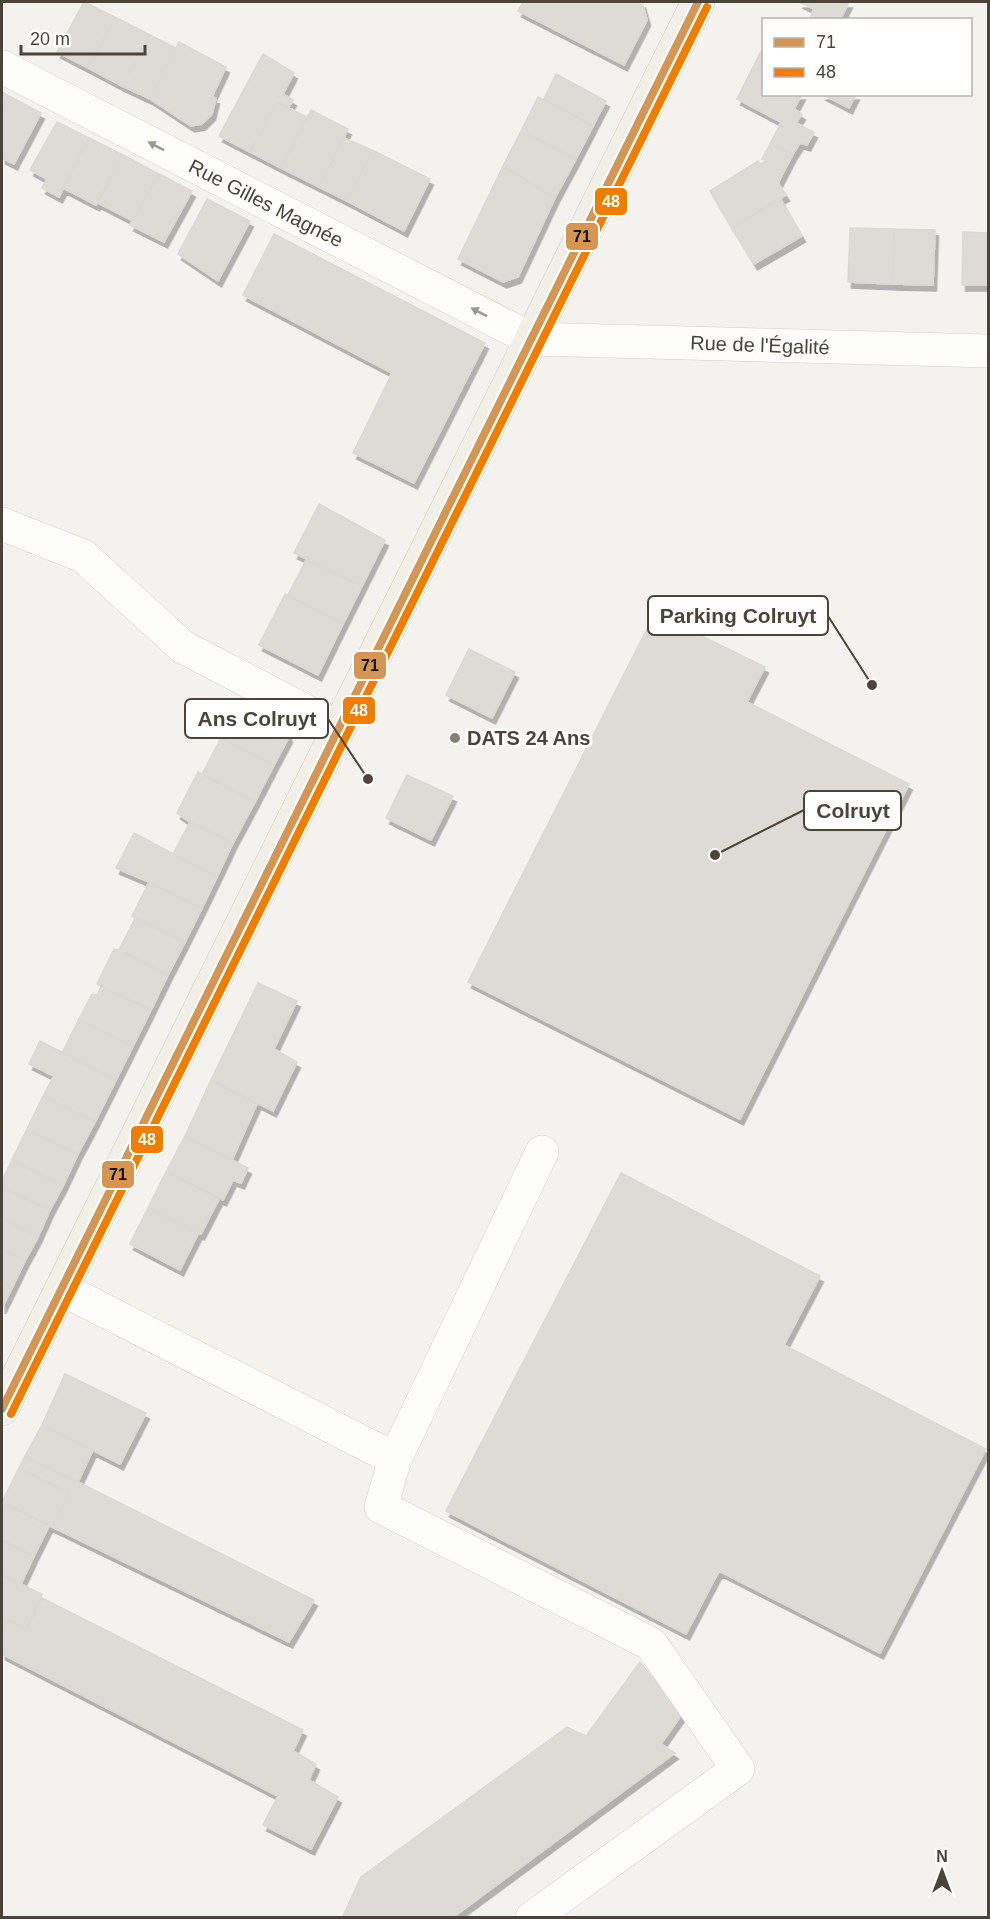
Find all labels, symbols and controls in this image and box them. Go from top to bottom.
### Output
scale bar [21,18,146,56]
legend [762,18,972,96]
text: 20 m [30,29,70,49]
text: 71 [816,32,836,52]
text: 48 [816,62,836,82]
one-way arrow [147,141,164,151]
street label: Rue Gilles Magnée [185,155,347,251]
line badge: 48 [594,187,628,216]
text: 48 [602,193,620,210]
line badge: 71 [565,222,599,251]
text: 71 [573,228,591,245]
one-way arrow [470,307,487,317]
street label: Rue de l'Égalité [690,332,830,358]
callout: Parking Colruyt [648,596,828,635]
text: Parking Colruyt [660,604,816,627]
line badge: 71 [353,651,387,680]
text: 71 [361,657,379,674]
line badge: 48 [342,696,376,725]
callout: Ans Colruyt [185,699,328,738]
text: 48 [350,702,368,719]
text: Ans Colruyt [197,707,317,730]
place label: DATS 24 Ans [467,727,590,749]
marker: DATS 24 Ans [448,731,462,745]
callout: Colruyt [804,791,901,830]
text: Colruyt [816,799,890,822]
line badge: 48 [130,1125,164,1154]
text: 48 [138,1131,156,1148]
line badge: 71 [101,1160,135,1189]
text: 71 [109,1166,127,1183]
north arrow [912,1841,972,1901]
text: N [936,1848,948,1865]

